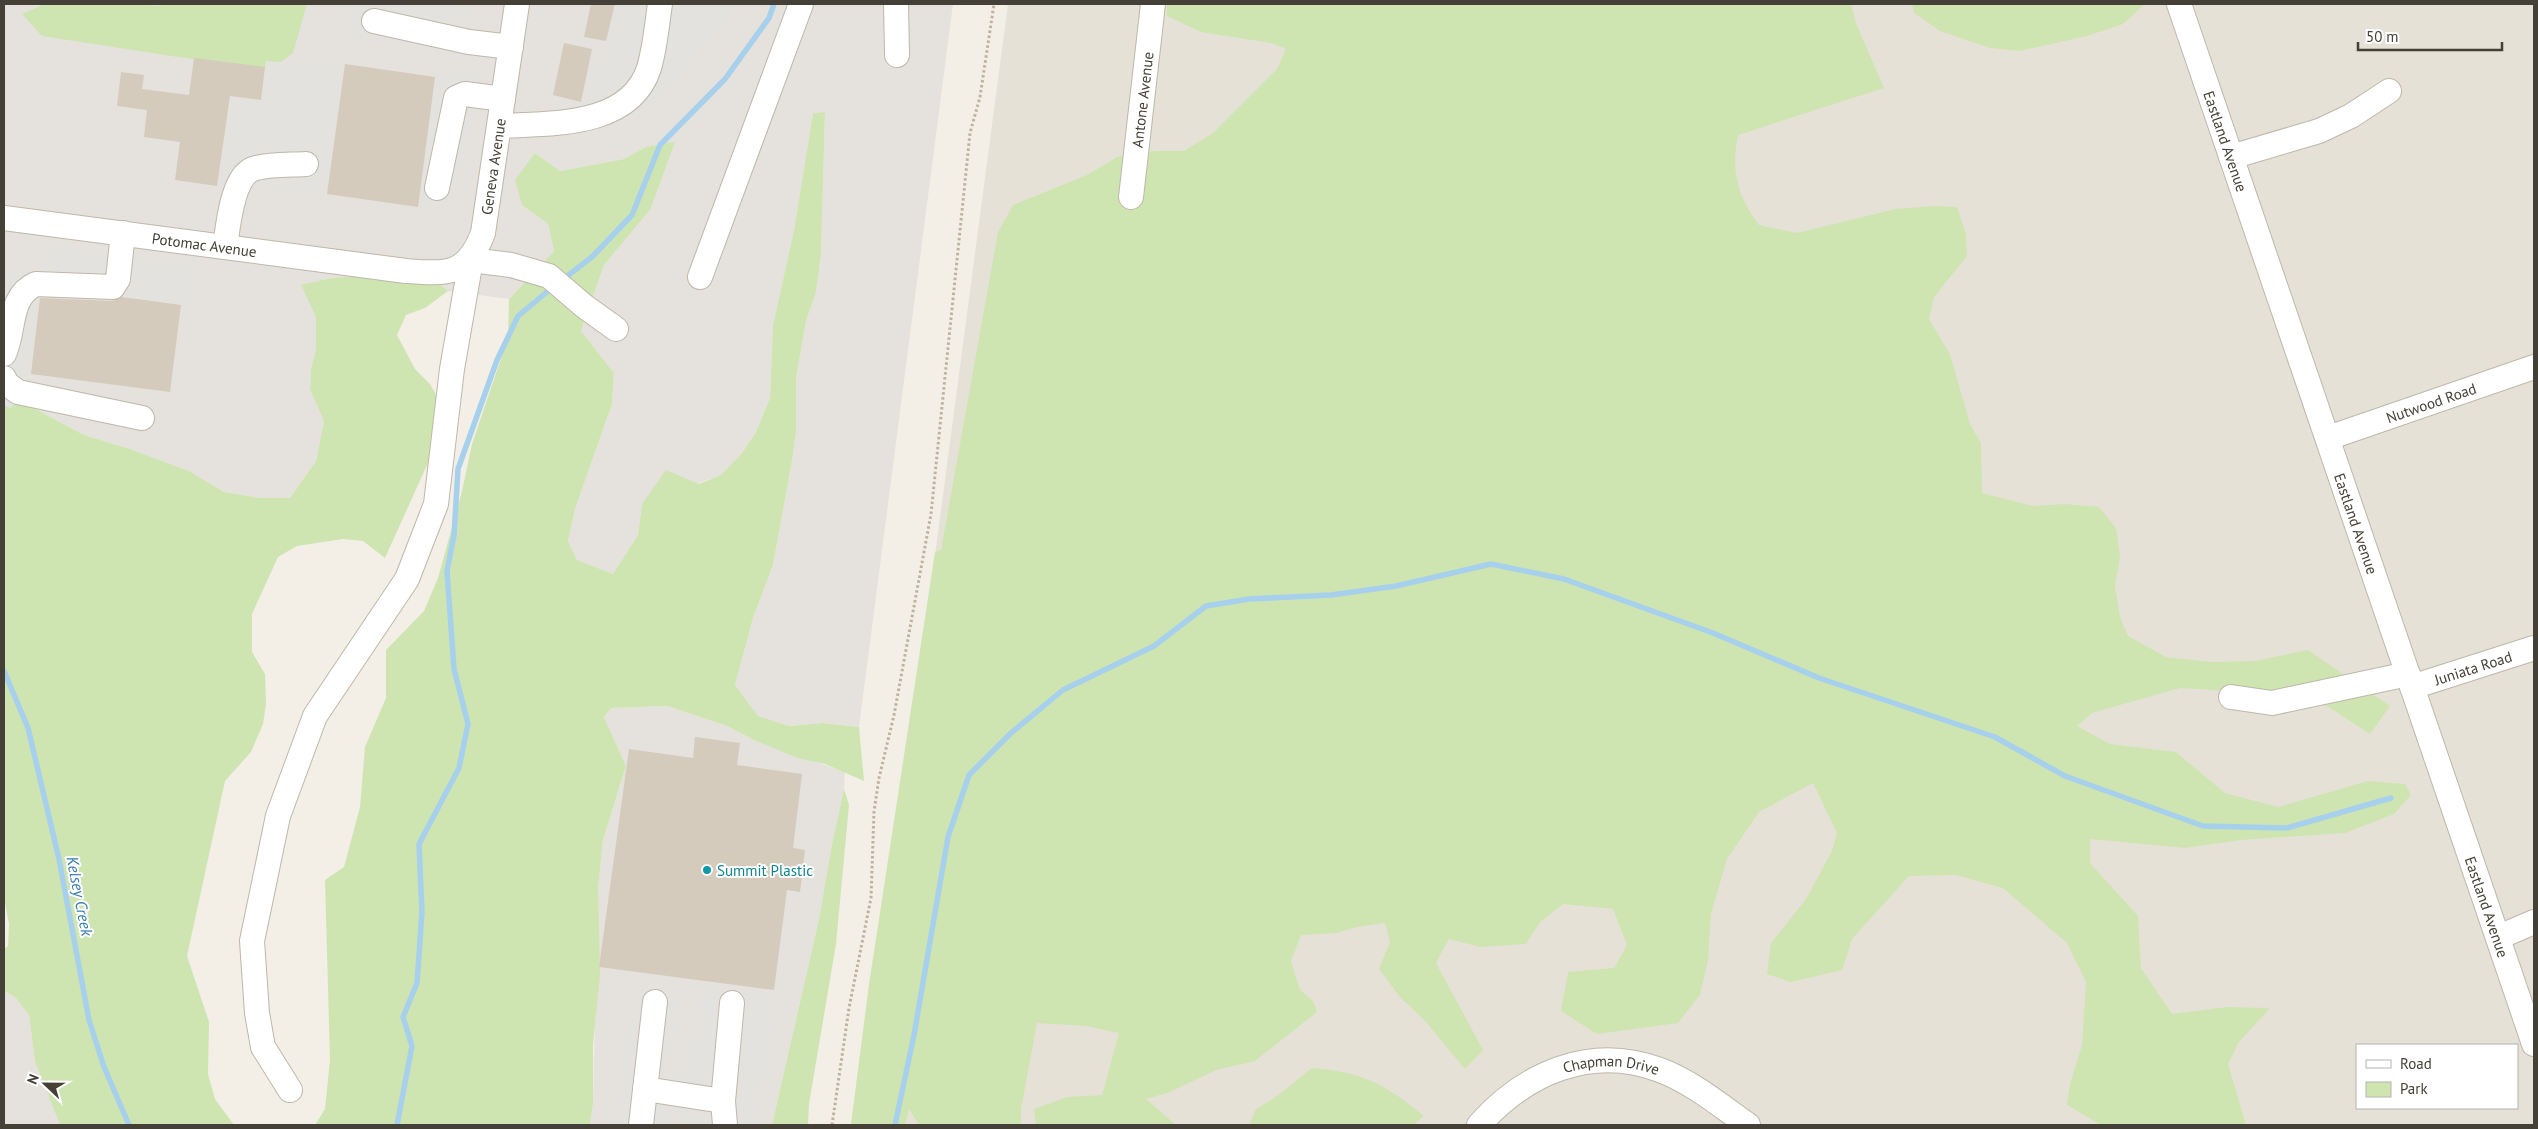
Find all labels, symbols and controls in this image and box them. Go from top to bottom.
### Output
scale bar [2358,20,2502,52]
text: 50 m [2366,27,2399,46]
street label: Antone Avenue [1127,51,1157,149]
street label: Eastland Avenue [2200,88,2252,194]
street label: Geneva Avenue [476,117,509,216]
street label: Potomac Avenue [151,228,258,261]
street label: Nutwood Road [2383,378,2479,427]
street label: Eastland Avenue [2330,471,2382,577]
street label: Juniata Road [2431,646,2514,689]
street label: Eastland Avenue [2461,854,2513,960]
water label: Kelsey Creek [62,855,98,938]
place label: Summit Plastic [717,861,813,880]
marker: Summit Plastic [701,864,713,876]
legend [2356,1044,2518,1109]
street label: Chapman Drive [1560,1051,1662,1079]
text: Road [2400,1054,2432,1073]
north arrow [20,1059,70,1109]
text: N [23,1071,43,1087]
text: Park [2400,1079,2428,1098]

